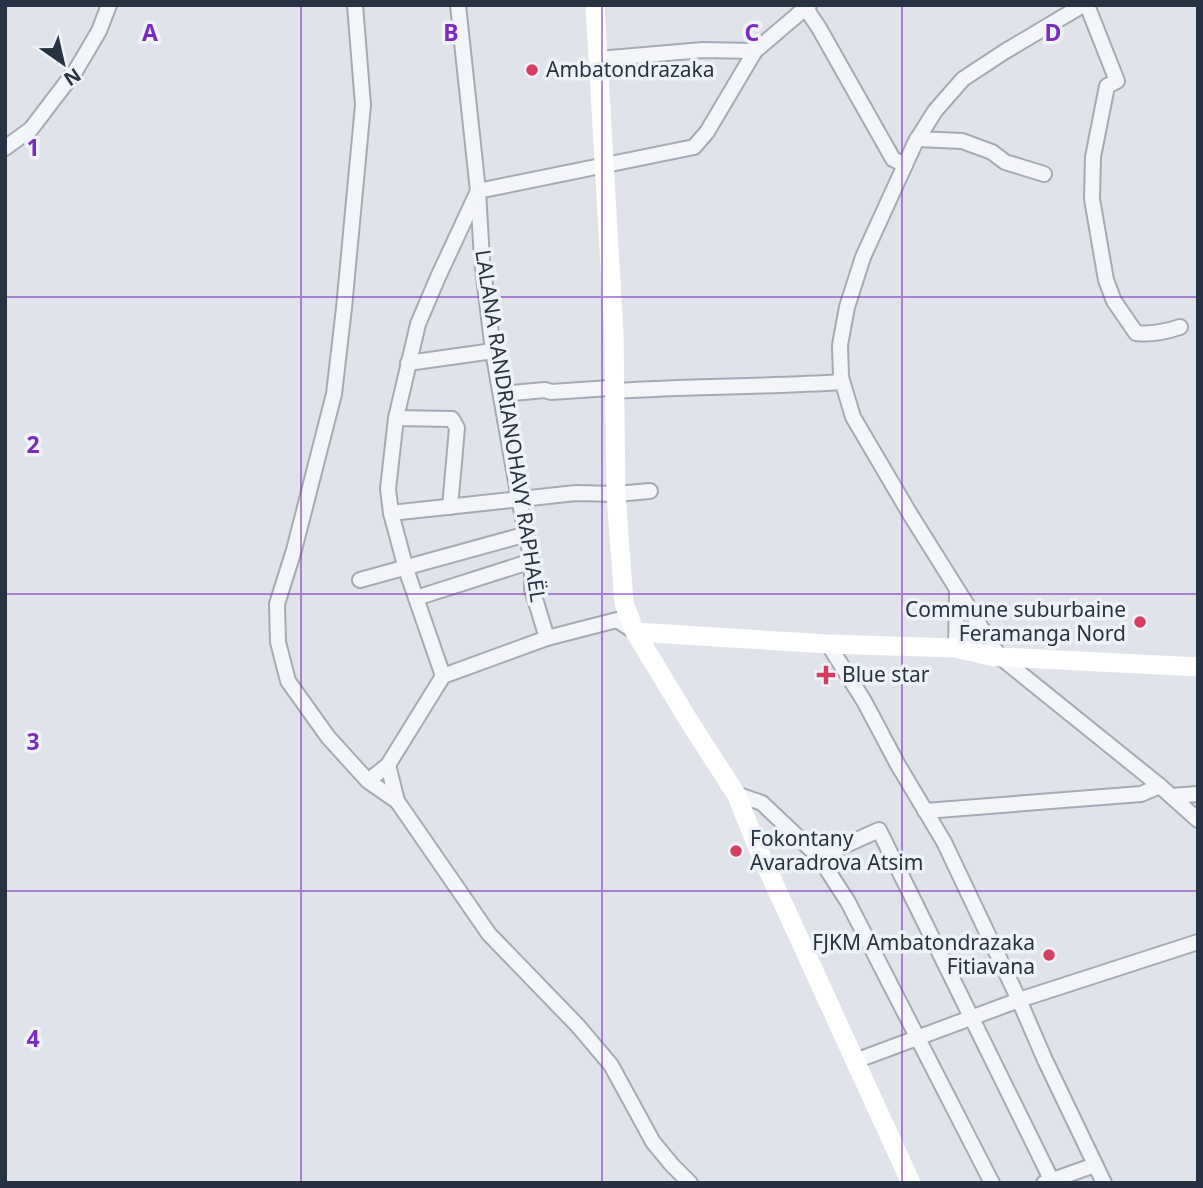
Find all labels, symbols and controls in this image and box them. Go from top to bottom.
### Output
text: A [142,16,158,48]
text: B [443,16,459,48]
text: C [745,16,760,48]
text: D [1045,16,1061,48]
north arrow [28,28,98,98]
place label: Ambatondrazaka [546,55,715,83]
text: N [59,62,86,92]
marker: Ambatondrazaka [524,62,540,78]
text: 1 [26,131,40,163]
street label: LALANA RANDRIANOHAVY RAPHAËL [469,248,553,604]
text: 2 [26,428,40,460]
place label: Commune suburbaine Feramanga Nord [905,595,1126,647]
marker: Commune suburbaine Feramanga Nord [1132,614,1148,630]
place label: Blue star [842,660,930,688]
marker: Blue star [816,665,836,685]
text: 3 [26,725,40,757]
place label: Fokontany Avaradrova Atsim [750,824,923,876]
marker: Fokontany Avaradrova Atsim [728,843,744,859]
place label: FJKM Ambatondrazaka Fitiavana [812,928,1035,980]
marker: FJKM Ambatondrazaka Fitiavana [1041,947,1057,963]
text: 4 [26,1022,40,1054]

